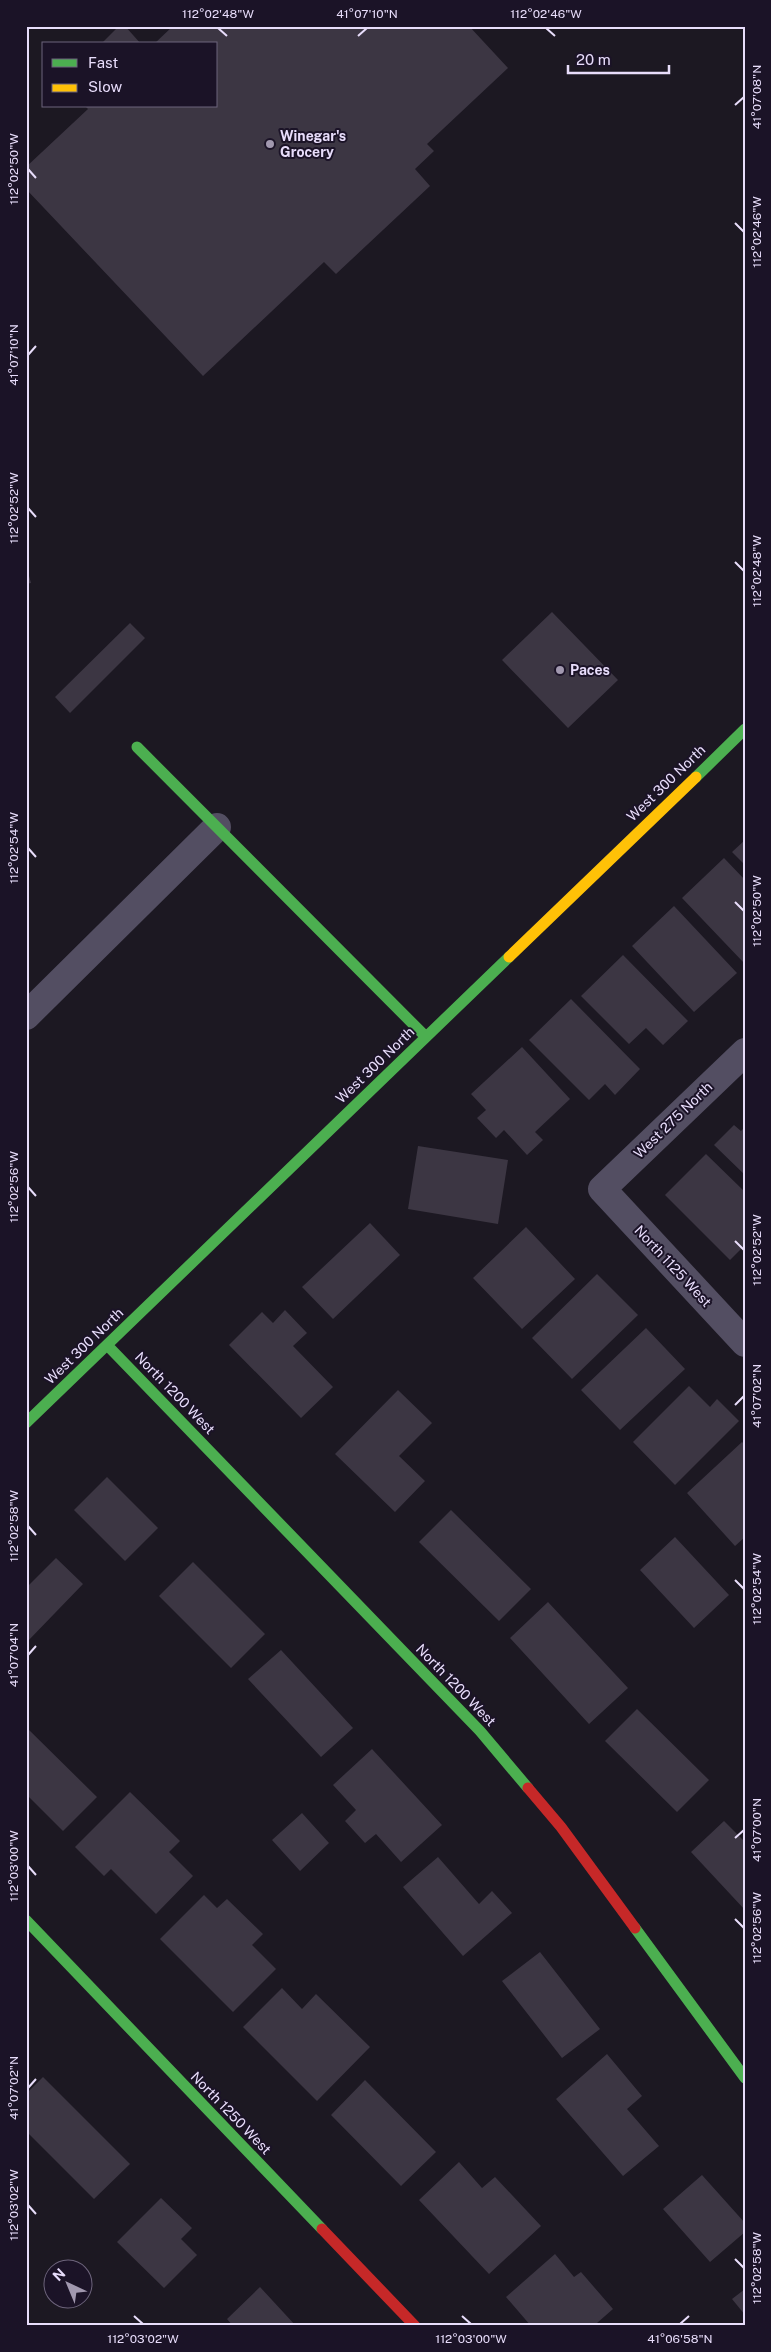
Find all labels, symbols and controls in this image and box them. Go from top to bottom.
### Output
text: 112°02'48"W [182,7,254,21]
text: 41°07'10"N [336,7,398,21]
text: 112°02'46"W [510,7,582,21]
legend [42,42,218,108]
scale bar [568,42,670,74]
text: 20 m [576,51,611,68]
text: Fast [88,54,118,71]
text: 41°07'08"N [750,65,764,129]
text: Slow [88,78,123,95]
place label: Winegar's Grocery [280,128,346,160]
text: 112°02'50"W [7,133,21,205]
marker: Winegar's Grocery [264,138,276,150]
text: 112°02'46"W [750,196,764,268]
text: 41°07'10"N [7,324,21,386]
text: 112°02'52"W [7,472,21,544]
text: 112°02'48"W [750,535,764,607]
place label: Paces [570,662,610,678]
marker: Paces [554,664,566,676]
street label: West 300 North [623,742,709,824]
text: 112°02'54"W [7,812,21,884]
text: 112°02'50"W [750,875,764,947]
street label: West 300 North [332,1024,418,1106]
street label: West 275 North [631,1079,715,1161]
text: 112°02'56"W [7,1151,21,1223]
text: 112°02'52"W [750,1214,764,1286]
street label: North 1125 West [631,1222,715,1310]
street label: West 300 North [41,1305,127,1387]
street label: North 1200 West [132,1349,218,1437]
text: 41°07'02"N [750,1364,764,1428]
text: 112°02'58"W [7,1489,21,1562]
text: 112°02'54"W [750,1553,764,1625]
text: 41°07'04"N [7,1623,21,1687]
street label: North 1200 West [413,1641,499,1729]
text: 41°07'00"N [750,1798,764,1862]
text: 112°03'00"W [7,1830,21,1902]
text: 112°02'56"W [750,1892,764,1964]
text: 41°07'02"N [7,2056,21,2120]
street label: North 1250 West [188,2069,274,2157]
text: 112°03'02"W [7,2169,21,2241]
text: 112°02'58"W [750,2231,764,2304]
north arrow [42,2260,92,2310]
text: N [49,2265,68,2284]
text: 112°03'02"W [107,2332,179,2346]
text: 112°03'00"W [435,2332,507,2346]
text: 41°06'58"N [647,2332,713,2346]

